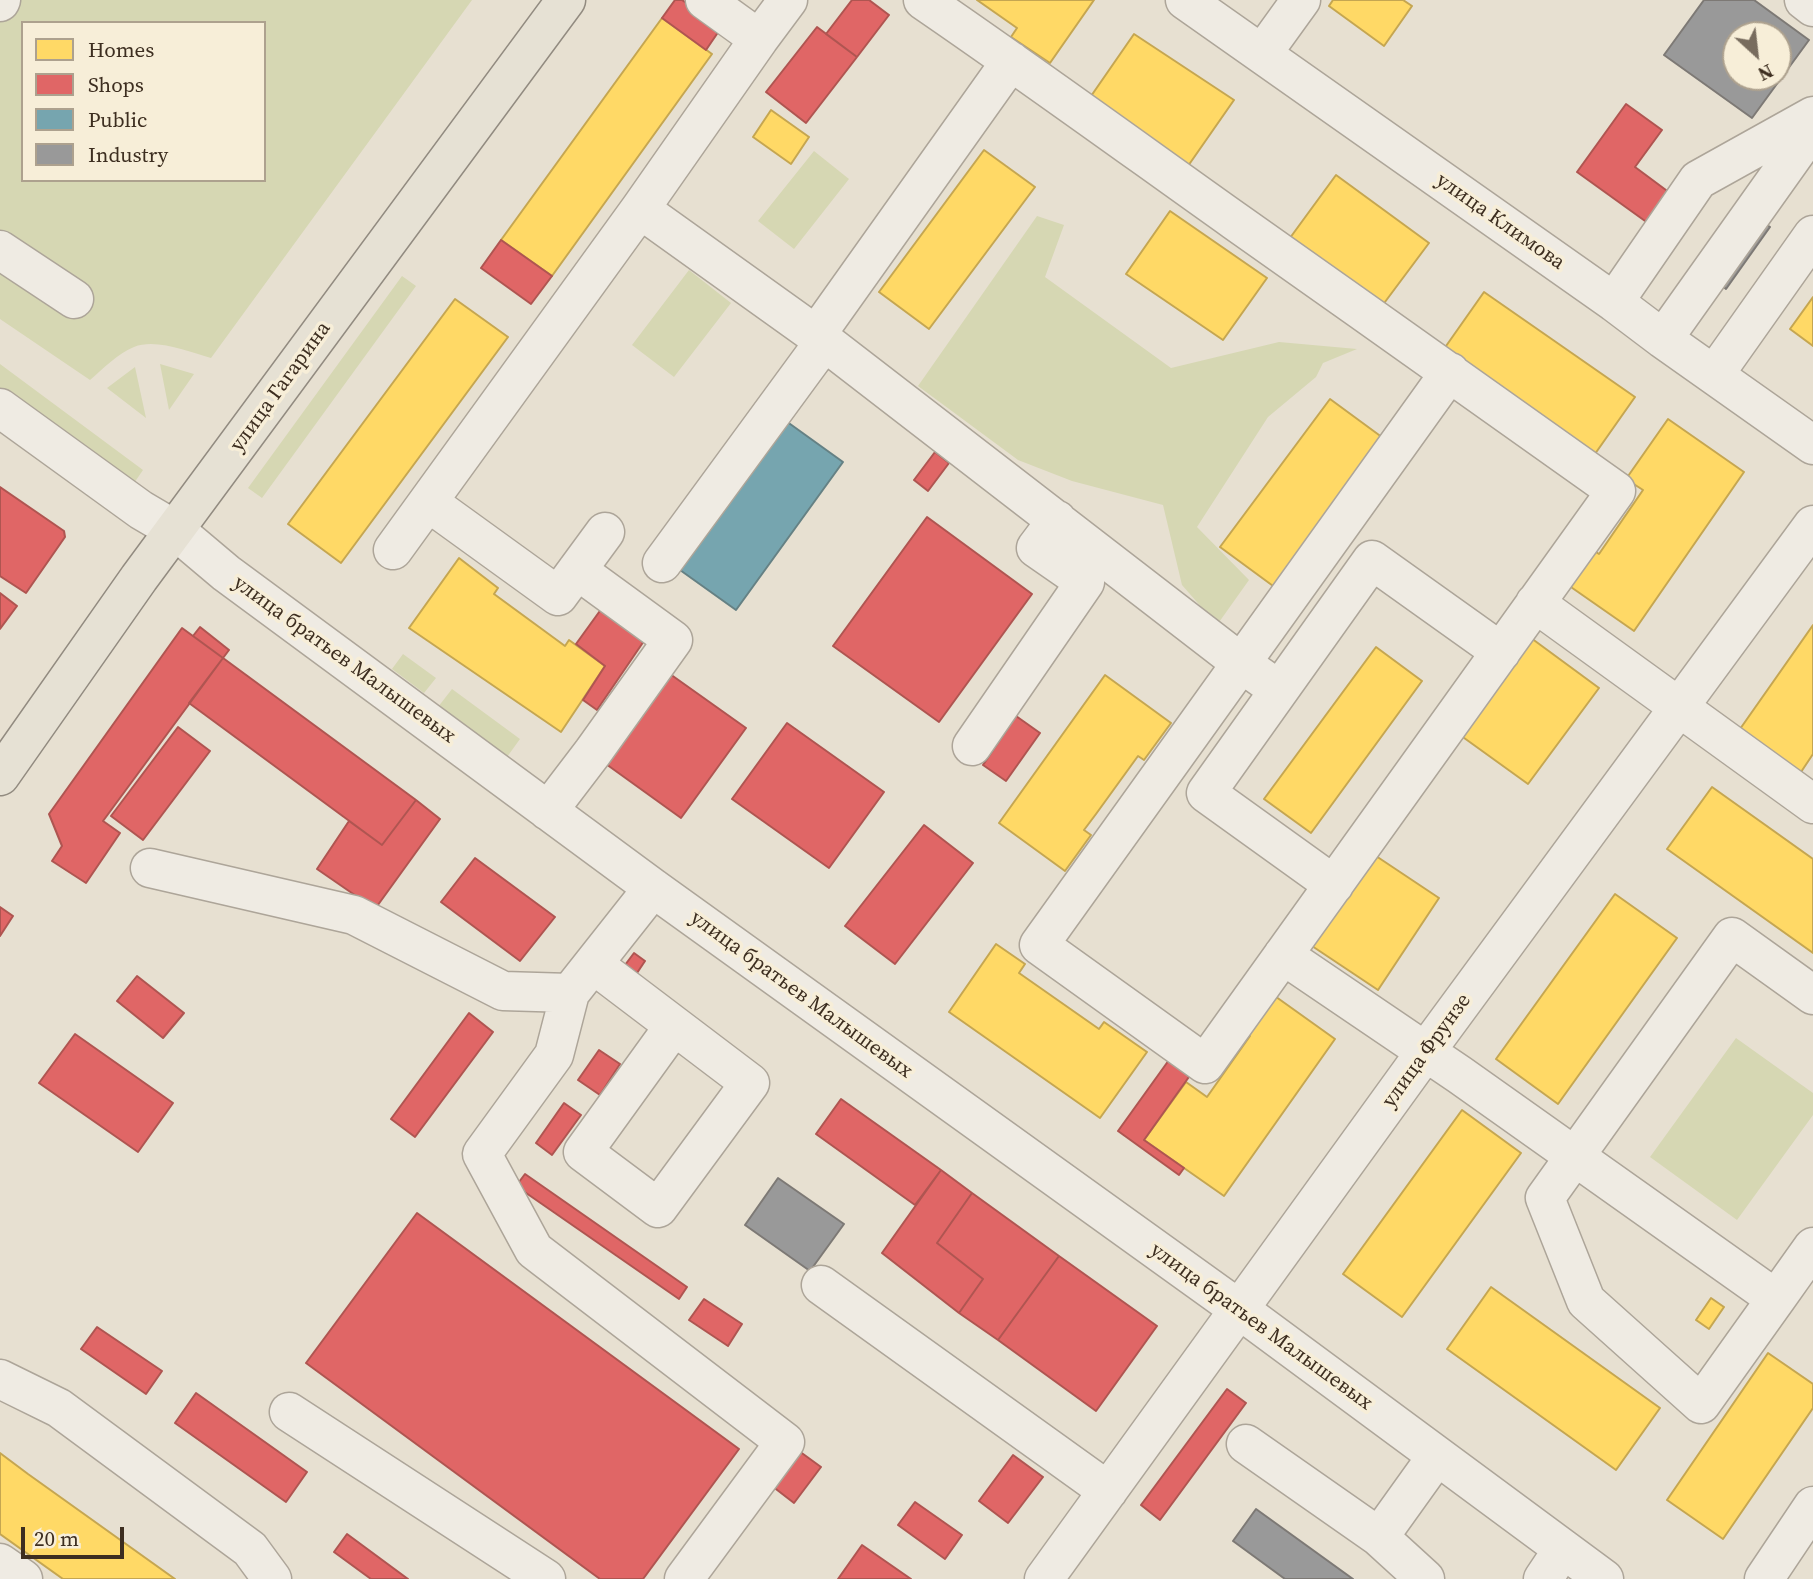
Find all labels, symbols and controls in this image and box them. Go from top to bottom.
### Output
legend [21,21,266,182]
north arrow [1722,21,1792,91]
text: Homes [88,35,154,64]
text: N [1754,58,1778,88]
text: Shops [88,70,144,99]
text: Public [88,105,147,134]
text: Industry [88,140,168,169]
street label: улица Климова [1431,168,1569,276]
street label: улица Гагарина [225,317,337,457]
street label: улица братьев Малышевых [228,571,460,749]
street label: улица братьев Малышевых [685,906,917,1084]
street label: улица Фрунзе [1377,989,1477,1113]
street label: улица братьев Малышевых [1145,1238,1377,1416]
scale bar [24,1512,128,1556]
text: 20 m [34,1524,79,1553]

